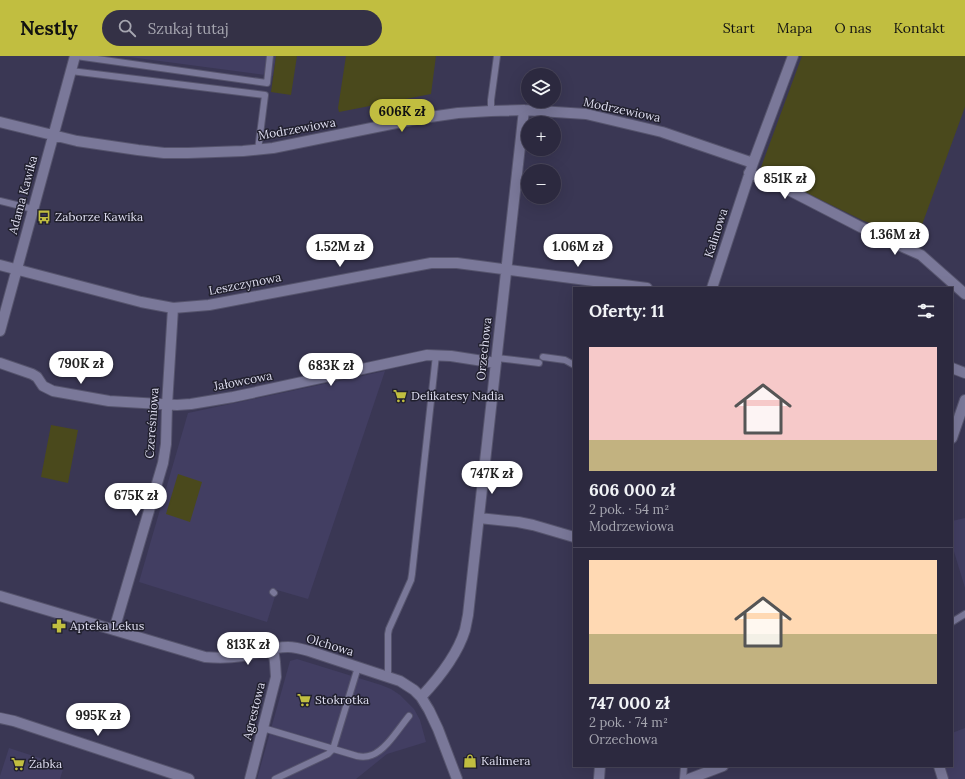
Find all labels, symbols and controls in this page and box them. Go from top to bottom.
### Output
search box [102,10,382,46]
text: Nestly [20,16,78,40]
icon: search [116,17,138,39]
text: Szukaj tutaj [148,19,229,38]
text: Start [723,19,755,37]
text: Mapa [777,19,812,37]
text: O nas [834,19,872,37]
text: Kontakt [894,19,945,37]
map controls [521,68,561,204]
button: layers [521,68,561,108]
street label: Modrzewiowa [582,94,662,125]
pin: 606K zł [365,99,439,133]
text: 606K zł [379,103,425,120]
street label: Modrzewiowa [257,114,337,143]
button: + [521,116,561,156]
street label: Adama Kawika [5,154,40,237]
button: − [521,164,561,204]
pin: 851K zł [748,166,822,200]
text: 851K zł [763,170,807,187]
street label: Kalinowa [701,206,731,259]
bus stop icon: Zaborze Kawika [36,209,52,225]
place label: Zaborze Kawika [55,209,143,224]
pin: 1.36M zł [854,222,936,256]
text: 1.36M zł [870,226,920,243]
pin: 1.52M zł [299,234,381,268]
pin: 1.06M zł [537,234,619,268]
text: 1.52M zł [315,238,365,255]
text: 1.06M zł [553,238,603,255]
street label: Leszczynowa [207,269,283,298]
text: Oferty: 11 [589,300,664,322]
icon: filters [915,300,937,322]
street label: Orzechowa [473,317,494,381]
pin: 790K zł [44,351,118,385]
pin: 683K zł [294,353,368,387]
text: 790K zł [58,355,104,372]
text: 683K zł [308,357,354,374]
street label: Jałowcowa [211,367,273,394]
icon: home [727,373,799,445]
street label: Czereśniowa [142,387,161,459]
supermarket icon: Delikatesy Nadia [392,388,408,404]
place label: Delikatesy Nadia [411,388,504,403]
pin: 747K zł [455,461,529,495]
text: 747K zł [471,465,513,482]
text: 606 000 zł [589,479,675,501]
pin: 675K zł [99,483,173,517]
text: 675K zł [114,487,158,504]
text: 2 pok. · 54 m² [589,501,669,518]
text: Modrzewiowa [589,518,674,535]
icon: home [727,586,799,658]
pharmacy icon: Apteka Lekus [51,618,67,634]
place label: Apteka Lekus [69,618,145,633]
street label: Olchowa [305,630,356,659]
pin: 813K zł [211,632,285,666]
text: 813K zł [226,636,270,653]
street label: Agrestowa [239,681,268,742]
supermarket icon: Stokrotka [296,692,312,708]
place label: Stokrotka [315,692,369,707]
text: 747 000 zł [589,692,670,714]
pin: 995K zł [61,703,135,737]
text: 995K zł [75,707,121,724]
text: 2 pok. · 74 m² [589,714,668,731]
text: Orzechowa [589,731,658,748]
shop icon: Kalimera [462,753,478,769]
place label: Kalimera [481,753,531,768]
supermarket icon: Żabka [10,756,26,772]
place label: Żabka [29,756,62,771]

